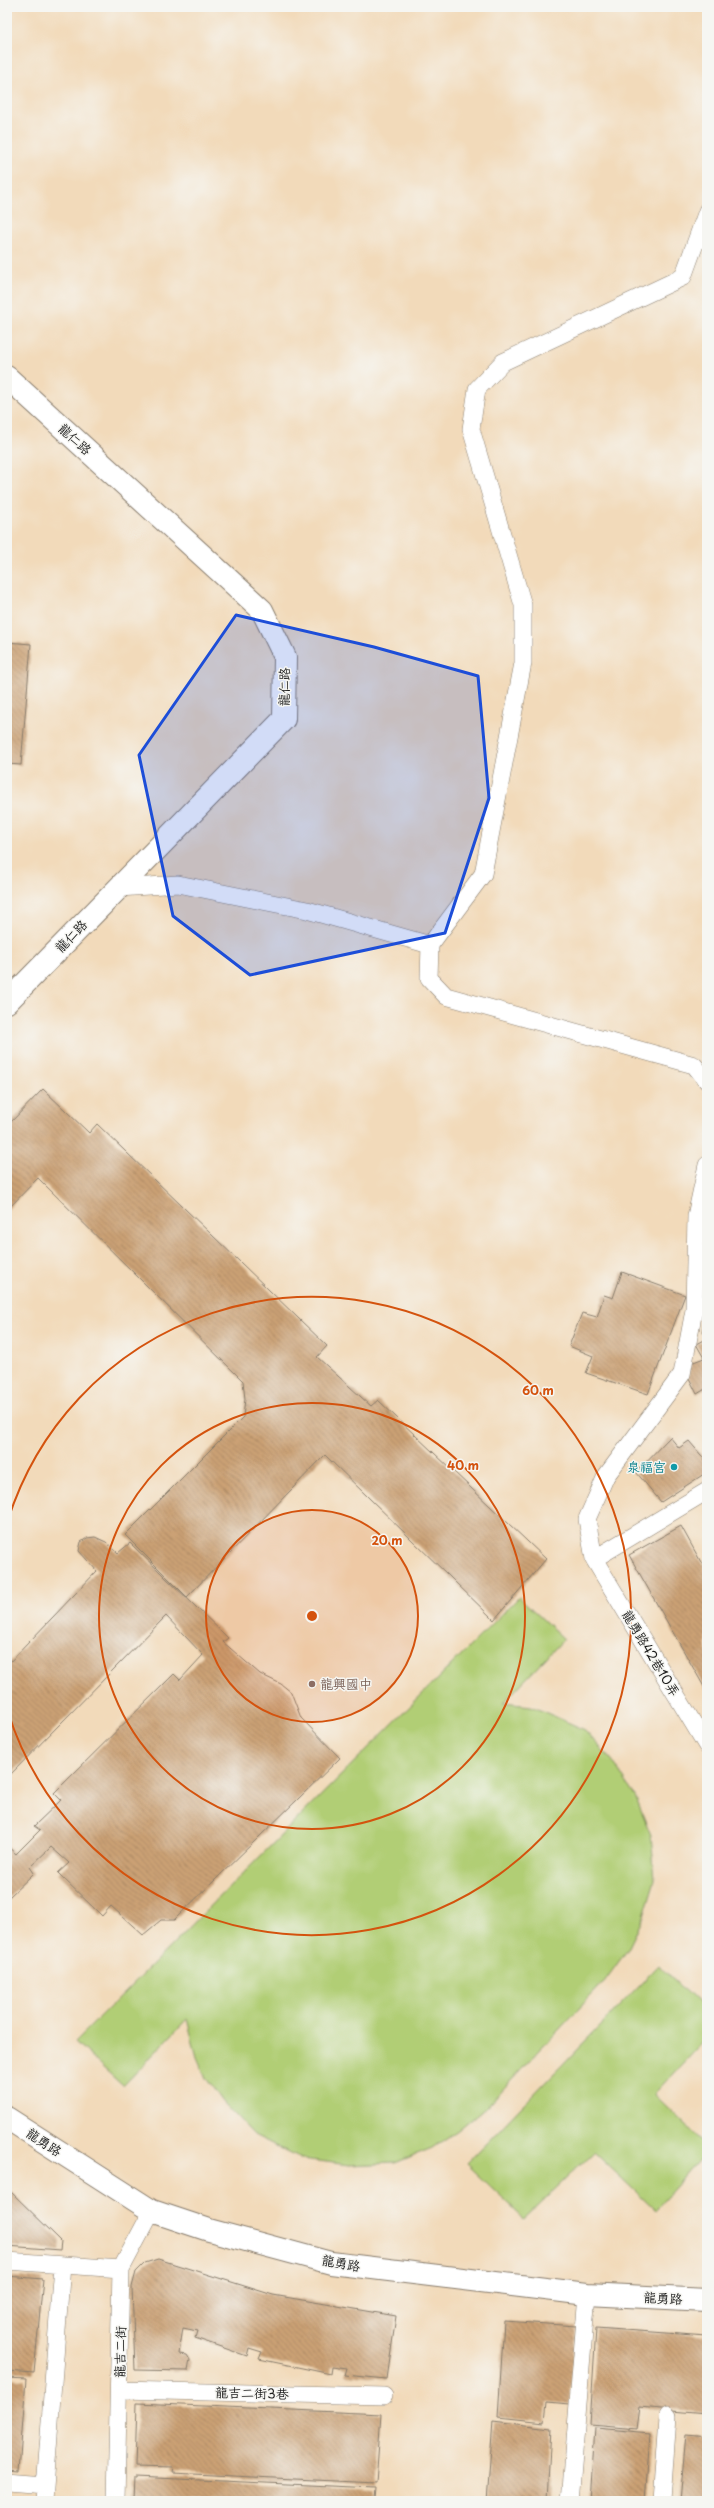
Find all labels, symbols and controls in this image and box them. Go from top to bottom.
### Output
street label: 龍仁路 [54,419,96,459]
street label: 龍仁路 [274,667,293,707]
street label: 龍仁路 [50,915,91,956]
text: 60 m [522,1381,554,1399]
text: 40 m [447,1456,479,1474]
place label: 泉福宮 [627,1457,666,1476]
marker: 泉福宮 [669,1462,679,1472]
text: 20 m [371,1531,403,1549]
street label: 龍勇路42巷10弄 [618,1606,685,1699]
centre of rings [305,1609,319,1623]
place label: 龍興國中 [320,1674,372,1693]
marker: 龍興國中 [307,1679,317,1689]
street label: 龍勇路 [23,2123,66,2160]
street label: 龍勇路 [320,2250,362,2275]
street label: 龍勇路 [643,2287,683,2308]
street label: 龍吉二街 [110,2326,129,2378]
street label: 龍吉二街3巷 [215,2382,289,2403]

